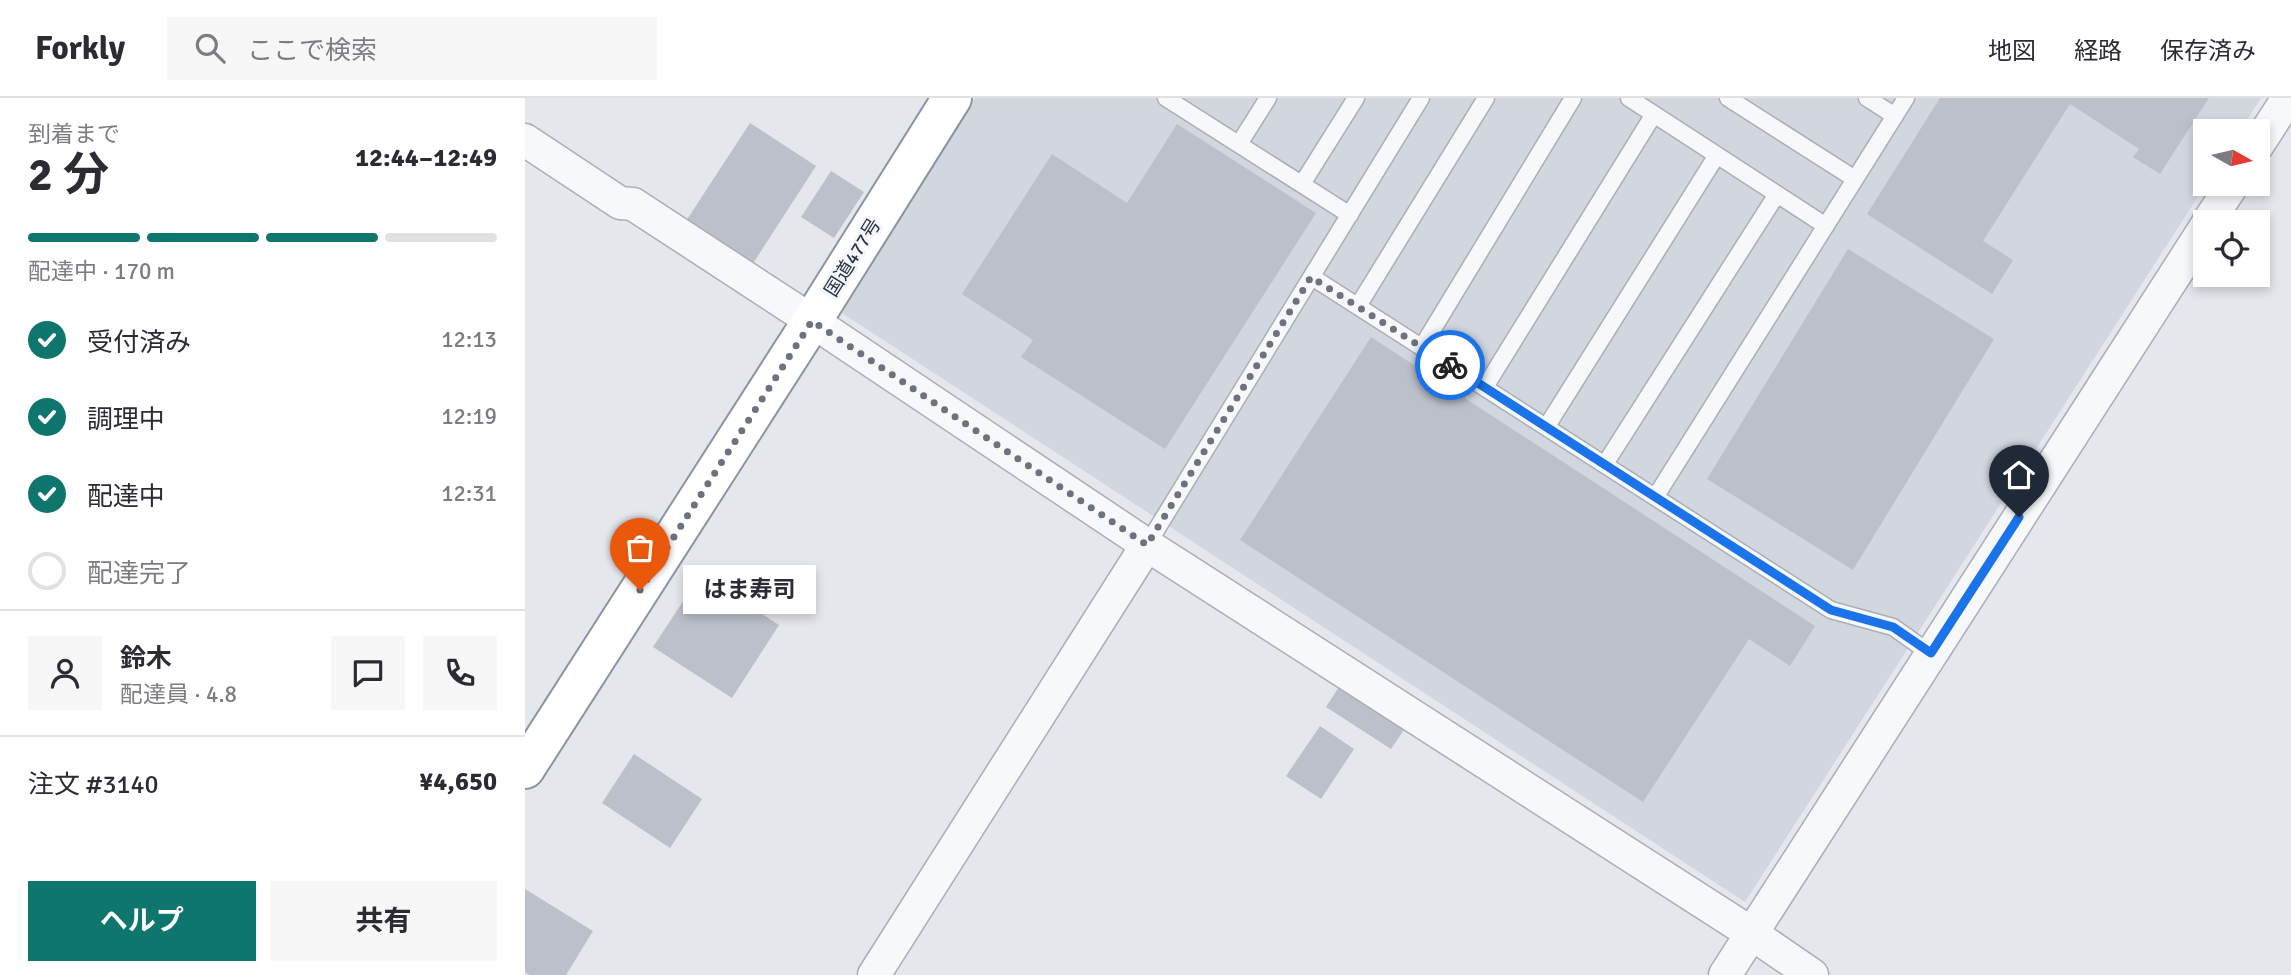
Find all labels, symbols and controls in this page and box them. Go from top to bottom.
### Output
search box [167,17,657,80]
text: Forkly [35,28,125,69]
icon: search [191,29,229,67]
text: ここで検索 [247,35,377,67]
text: 地図 [1988,36,2036,66]
text: 経路 [2074,36,2122,66]
text: 保存済み [2160,36,2256,66]
north arrow [2193,119,2270,196]
map controls [2193,119,2270,287]
text: 到着まで [28,120,120,149]
text: 12:44–12:49 [355,142,497,174]
text: 2 分 [28,147,109,203]
button: locate [2193,210,2270,287]
street label: 国道477号 [819,214,886,301]
text: 配達中 · 170 m [28,257,175,286]
icon: check [28,321,66,359]
text: 12:13 [441,325,497,354]
text: 受付済み [87,327,191,359]
courier [1415,330,1485,400]
icon: bike [1431,346,1469,384]
icon: check [28,398,66,436]
text: 12:19 [441,402,497,431]
text: 調理中 [87,404,165,436]
pin [1989,445,2049,517]
icon: home [2000,456,2038,494]
icon: check [28,475,66,513]
text: 12:31 [441,479,497,508]
text: 配達中 [87,481,165,513]
pin [610,518,670,590]
icon: bag [621,529,659,567]
text: 配達完了 [87,558,191,590]
callout: はま寿司 [682,566,815,614]
text: はま寿司 [704,575,796,604]
button: person [28,636,102,710]
button: chat [331,636,405,710]
button: phone [423,636,497,710]
text: 鈴木 [120,643,172,675]
text: 配達員 · 4.8 [120,680,237,709]
text: ¥4,650 [419,766,497,798]
text: 注文 #3140 [28,769,159,801]
button: ヘルプ [28,881,256,961]
button: 共有 [270,881,497,961]

